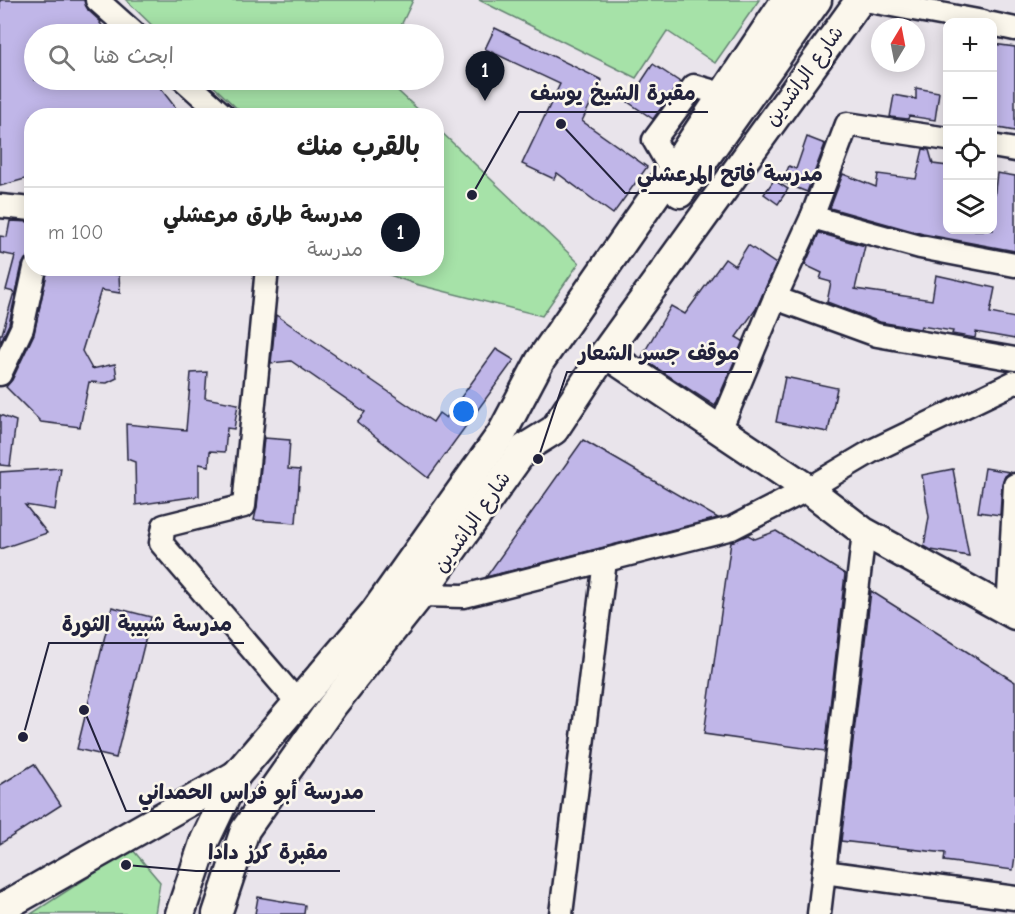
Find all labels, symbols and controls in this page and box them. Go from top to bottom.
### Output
north arrow [871,18,925,72]
map controls [943,18,997,234]
button: + [943,18,997,72]
street label: شارع الراشدين [760,21,850,132]
search box [24,24,444,90]
icon: search [45,41,78,74]
text: ابحث هنا [93,43,174,69]
pin: 1 [466,51,504,101]
button: − [943,72,997,126]
callout: مقبرة الشيخ يوسف [519,73,708,112]
text: مقبرة الشيخ يوسف [530,81,696,106]
button: locate [943,126,997,180]
text: بالقرب منك [297,132,420,162]
callout: مدرسة فاتح المرعشلي [625,154,835,193]
text: مدرسة فاتح المرعشلي [637,162,823,193]
button: layers [943,180,997,234]
text: مدرسة طارق مرعشلي [163,202,363,228]
text: 100 m [48,221,104,244]
text: 1 [397,221,404,244]
text: مدرسة [307,238,363,261]
callout: موقف جسر الشعار [567,333,752,372]
text: موقف جسر الشعار [577,341,739,366]
your location [449,397,478,426]
street label: شارع الراشدين [429,467,517,578]
callout: مدرسة شبيبة الثورة [49,604,244,643]
text: مدرسة شبيبة الثورة [62,612,232,638]
callout: مدرسة أبو فراس الحمداني [126,772,375,811]
text: مدرسة أبو فراس الحمداني [138,779,364,811]
callout: مقبرة كرز دادا [196,832,340,871]
text: مقبرة كرز دادا [208,840,328,865]

